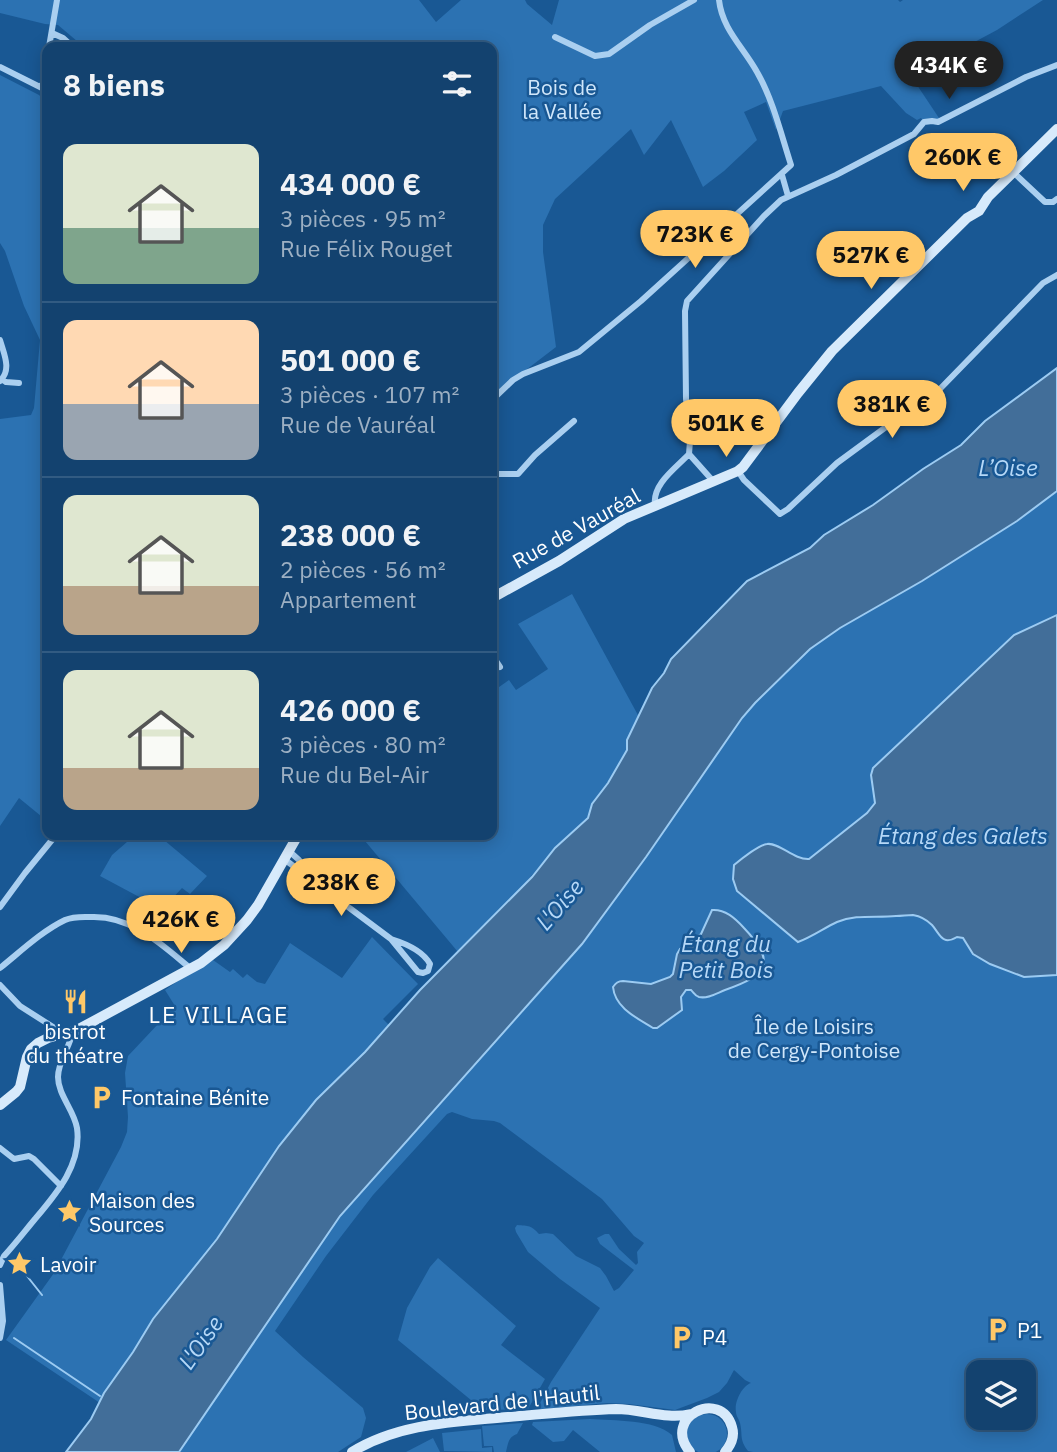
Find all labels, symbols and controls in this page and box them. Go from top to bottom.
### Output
pin: 434K € [892,42,1006,101]
text: 434K € [910,49,988,79]
text: 8 biens [63,65,165,104]
icon: filters [438,65,476,103]
park label: Bois de la Vallée [522,73,602,125]
pin: 260K € [906,134,1020,193]
text: 260K € [924,141,1002,171]
text: 434 000 € [280,164,421,203]
icon: home [119,172,203,256]
text: 3 pièces · 95 m² [280,203,446,233]
pin: 723K € [638,210,752,270]
text: 723K € [656,218,734,248]
pin: 527K € [814,232,928,291]
text: Rue Félix Rouget [280,233,453,263]
text: 527K € [832,239,910,269]
text: 501 000 € [280,340,421,379]
icon: home [119,348,203,432]
text: 3 pièces · 107 m² [280,379,459,409]
pin: 381K € [835,380,949,440]
text: 381K € [853,388,931,418]
pin: 501K € [669,400,783,459]
text: 501K € [687,407,765,437]
text: Rue de Vauréal [280,409,435,439]
water label: L’Oise [978,452,1038,482]
street label: Rue de Vauréal [507,481,645,575]
text: 238 000 € [280,515,421,554]
icon: home [119,523,203,607]
text: 2 pièces · 56 m² [280,554,446,584]
text: Appartement [280,584,417,614]
text: 426 000 € [280,690,421,729]
icon: home [119,698,203,782]
text: 3 pièces · 80 m² [280,729,446,759]
text: Rue du Bel-Air [280,759,429,789]
water label: Étang des Galets [878,820,1048,850]
pin: 238K € [284,858,398,918]
text: 238K € [302,866,380,896]
water label: L'Oise [528,872,590,936]
pin: 426K € [124,895,238,955]
text: 426K € [142,903,220,933]
water label: Étang du Petit Bois [678,928,774,984]
restaurant icon: bistrot du théatre [61,988,89,1016]
district label: LE VILLAGE [149,999,289,1029]
park label: Île de Loisirs de Cergy-Pontoise [728,1012,900,1064]
place label: bistrot du théatre [26,1017,124,1069]
parking icon: Fontaine Bénite [87,1083,115,1111]
place label: Fontaine Bénite [121,1083,269,1111]
place label: Maison des Sources [89,1186,195,1238]
place icon: Maison des Sources [55,1198,83,1226]
place icon: Lavoir [6,1250,34,1278]
place label: Lavoir [40,1250,97,1278]
water label: L'Oise [171,1309,229,1375]
parking icon: P1 [983,1316,1011,1344]
place label: P1 [1017,1316,1042,1344]
parking icon: P4 [668,1323,696,1351]
place label: P4 [702,1323,727,1351]
map controls [966,1360,1036,1430]
button: layers [966,1360,1036,1430]
street label: Boulevard de l'Hautil [403,1378,601,1426]

